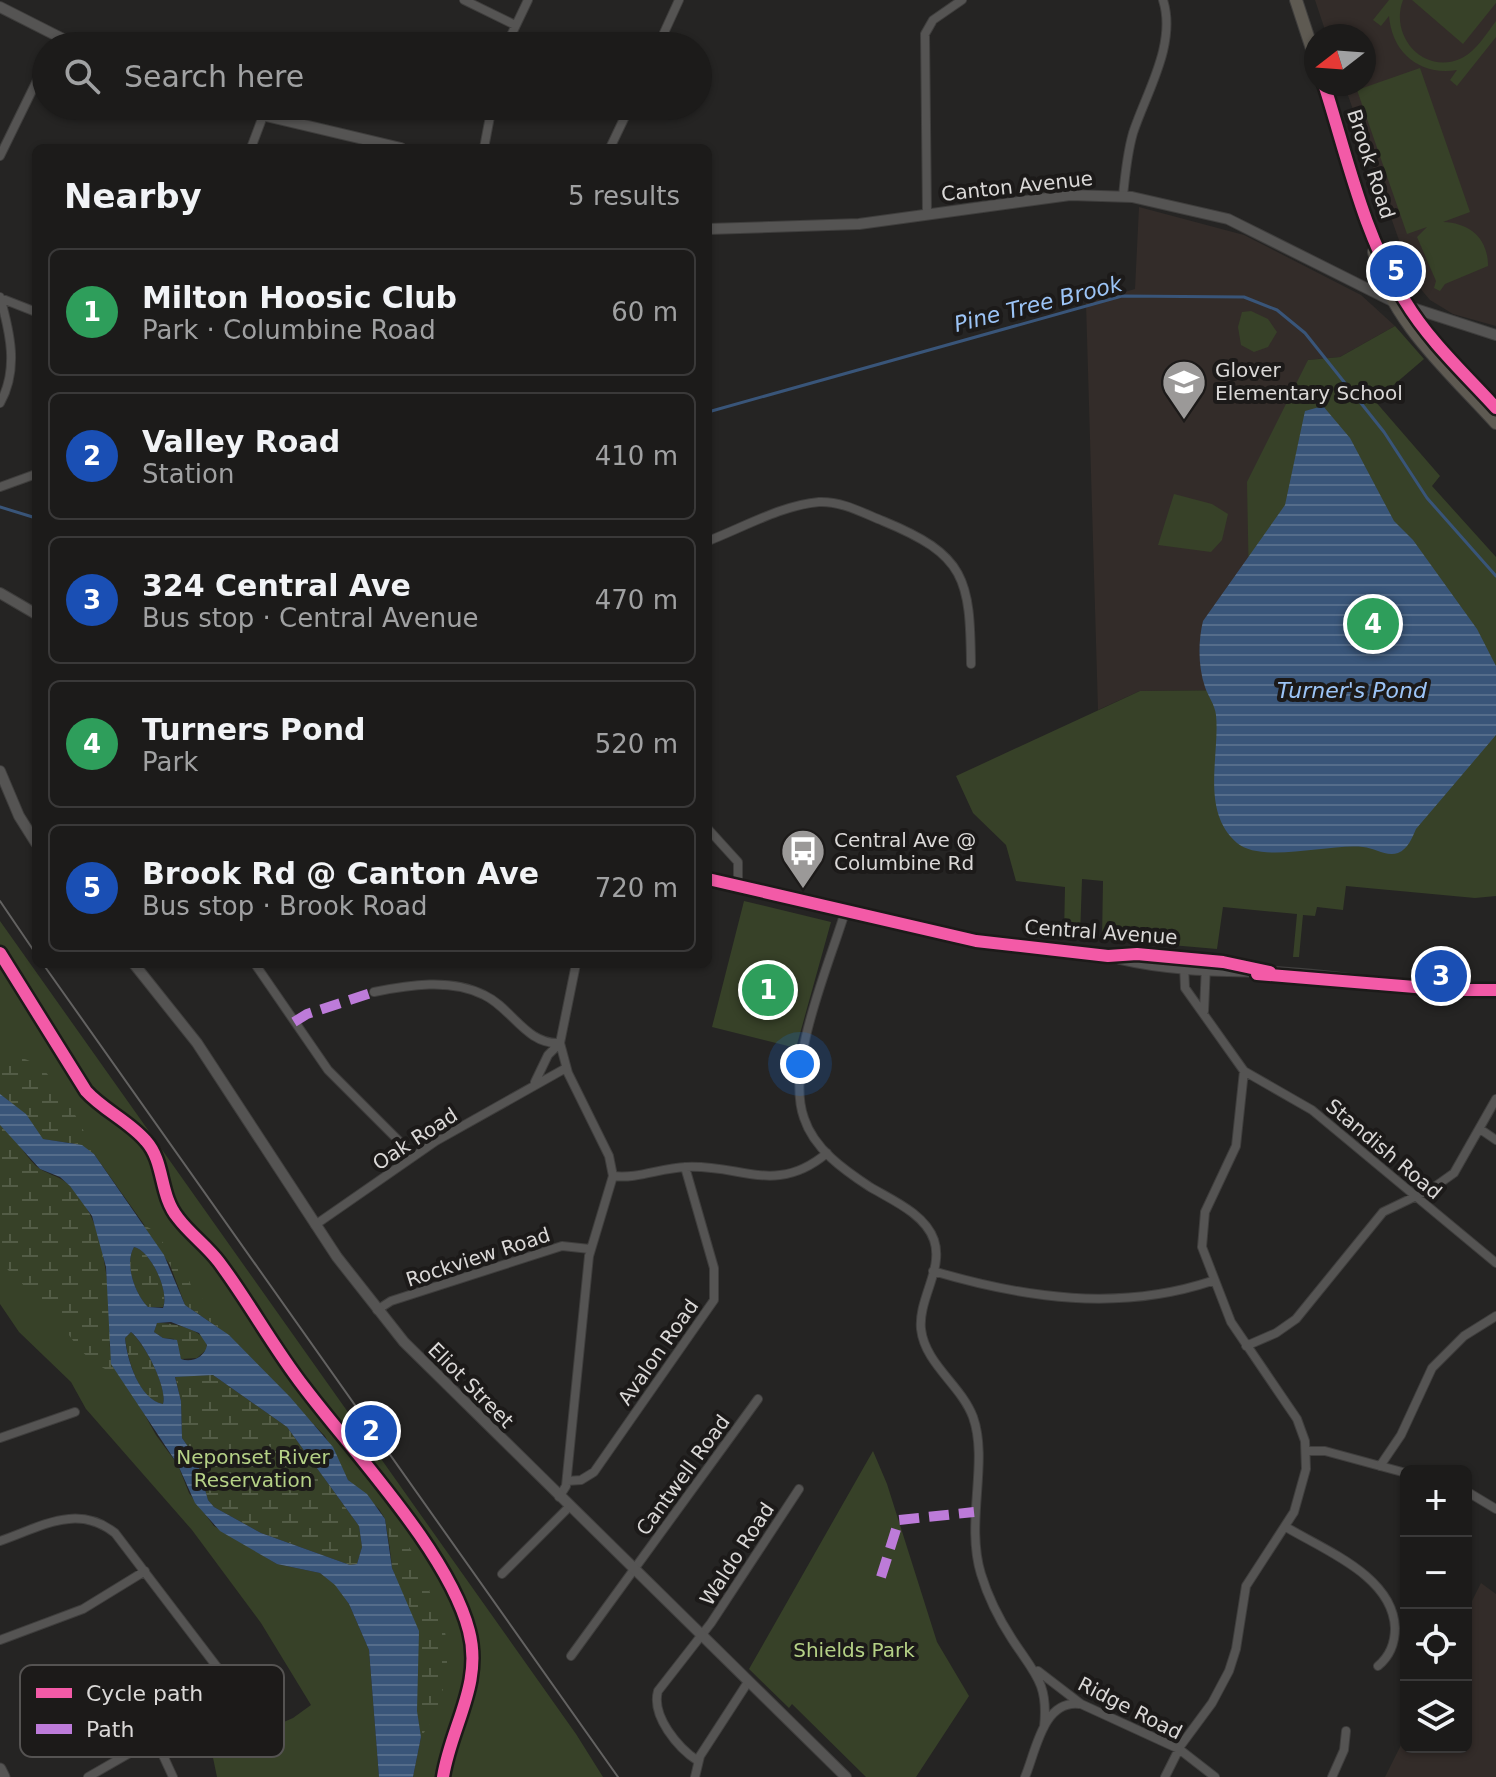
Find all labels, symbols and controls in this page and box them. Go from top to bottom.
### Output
north arrow [1304,24,1376,96]
search box [32,32,712,120]
icon: search [60,54,104,98]
text: Search here [124,59,304,94]
street label: Brook Road [1342,106,1400,222]
street label: Canton Avenue [940,166,1094,206]
text: Nearby [64,176,202,216]
text: 5 results [568,181,680,211]
pin: 5 [1370,241,1422,301]
water label: Pine Tree Brook [951,271,1126,337]
text: Milton Hoosic Club [142,280,457,315]
text: 1 [83,297,101,327]
text: 60 m [611,297,678,327]
text: Park · Columbine Road [142,315,436,345]
school or university icon: Glover Elementary School [1160,358,1208,421]
place label: Glover Elementary School [1215,358,1403,405]
text: Valley Road [142,424,340,459]
text: 2 [83,441,101,471]
text: 410 m [595,441,678,471]
text: Station [142,459,234,489]
text: 324 Central Ave [142,568,411,603]
text: 3 [83,585,101,615]
text: 470 m [595,585,678,615]
pin: 4 [1347,594,1399,654]
text: Bus stop · Central Avenue [142,603,479,633]
water label: Turner's Pond [1277,678,1428,703]
text: Turners Pond [142,712,366,747]
text: 4 [83,729,101,759]
text: 520 m [595,729,678,759]
text: Park [142,747,198,777]
bus stop icon: Central Ave @ Columbine Rd [779,827,827,890]
place label: Central Ave @ Columbine Rd [834,828,976,875]
text: Brook Rd @ Canton Ave [142,856,539,891]
text: 5 [83,873,101,903]
text: 720 m [595,873,678,903]
text: Bus stop · Brook Road [142,891,427,921]
street label: Central Avenue [1024,915,1178,949]
pin: 3 [1415,946,1467,1006]
pin: 1 [742,960,794,1020]
your location [780,1044,820,1084]
street label: Standish Road [1321,1094,1447,1204]
street label: Oak Road [368,1103,462,1175]
street label: Rockview Road [403,1222,553,1292]
street label: Avalon Road [613,1294,703,1410]
street label: Eliot Street [423,1337,519,1433]
pin: 2 [345,1401,397,1461]
street label: Cantwell Road [631,1410,735,1540]
park label: Neponset River Reservation [176,1445,331,1492]
map controls [1400,1465,1472,1753]
button: + [1400,1465,1472,1537]
street label: Waldo Road [695,1498,779,1610]
button: − [1400,1537,1472,1609]
button: locate [1400,1609,1472,1681]
park label: Shields Park [793,1638,915,1662]
legend [20,1665,284,1757]
street label: Ridge Road [1074,1671,1186,1745]
text: Cycle path [86,1681,203,1706]
button: layers [1400,1681,1472,1753]
text: Path [86,1717,134,1742]

